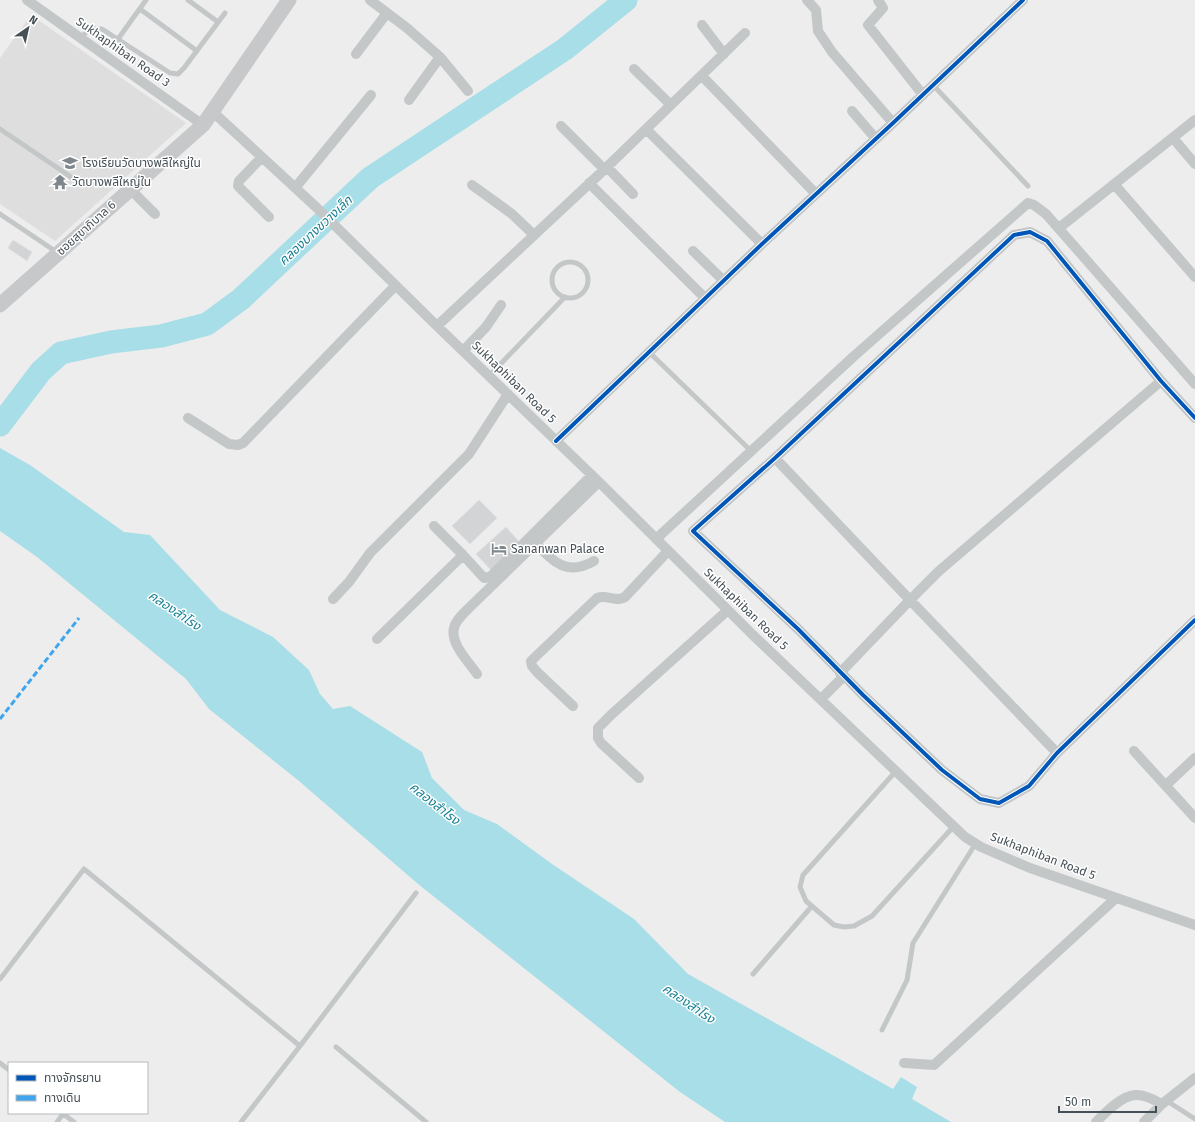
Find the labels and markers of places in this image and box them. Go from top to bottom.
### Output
school or university icon: โรงเรียนวัดบางพลีใหญ่ใน [61,154,79,172]
place label: โรงเรียนวัดบางพลีใหญ่ใน [82,156,201,170]
temple icon: วัดบางพลีใหญ่ใน [51,173,69,191]
place label: วัดบางพลีใหญ่ใน [72,175,151,189]
hotel icon: Sananwan Palace [490,540,508,558]
place label: Sananwan Palace [511,542,605,556]

